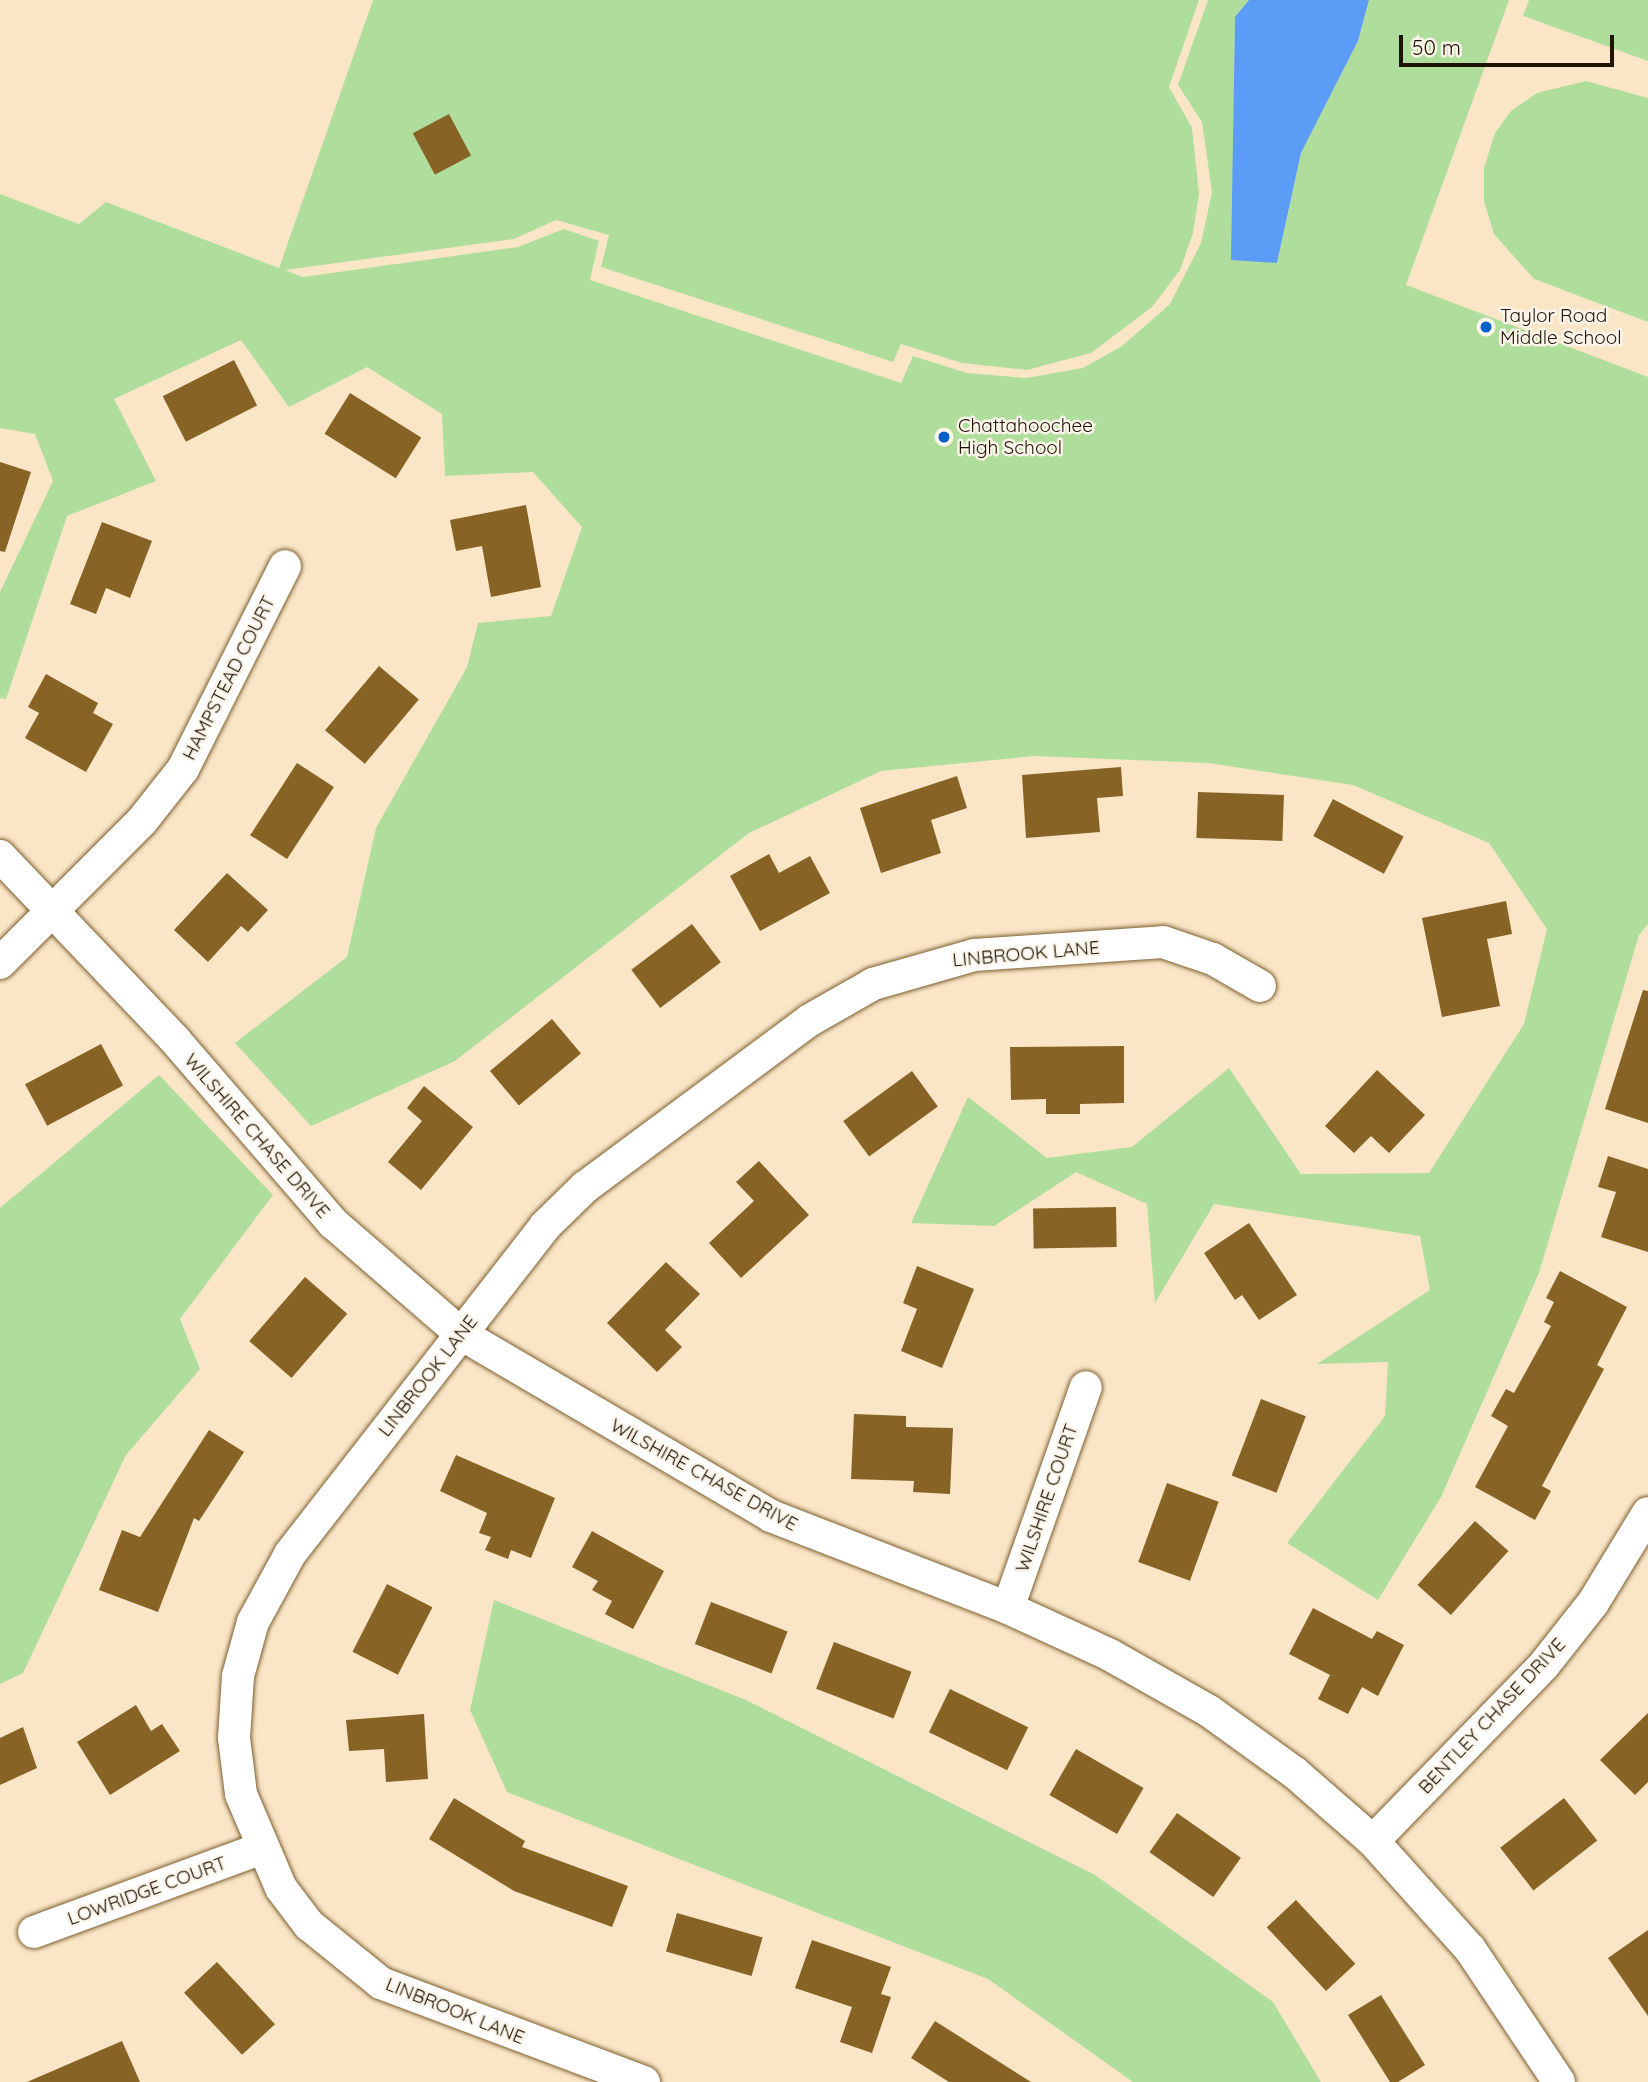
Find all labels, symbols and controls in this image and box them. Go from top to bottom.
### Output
scale bar [1403,21,1618,65]
text: 50 m [1412,34,1461,60]
place label: Taylor Road Middle School [1500,305,1622,349]
marker: Taylor Road Middle School [1478,319,1494,335]
place label: Chattahoochee High School [958,415,1093,459]
marker: Chattahoochee High School [936,429,952,445]
street label: HAMPSTEAD COURT [178,592,280,764]
street label: LINBROOK LANE [951,936,1101,972]
street label: WILSHIRE CHASE DRIVE [179,1049,335,1223]
street label: LINBROOK LANE [374,1311,482,1441]
street label: WILSHIRE CHASE DRIVE [606,1414,802,1536]
street label: WILSHIRE COURT [1011,1421,1083,1575]
street label: BENTLEY CHASE DRIVE [1414,1633,1570,1799]
street label: LOWRIDGE COURT [64,1852,230,1930]
street label: LINBROOK LANE [382,1973,528,2049]

